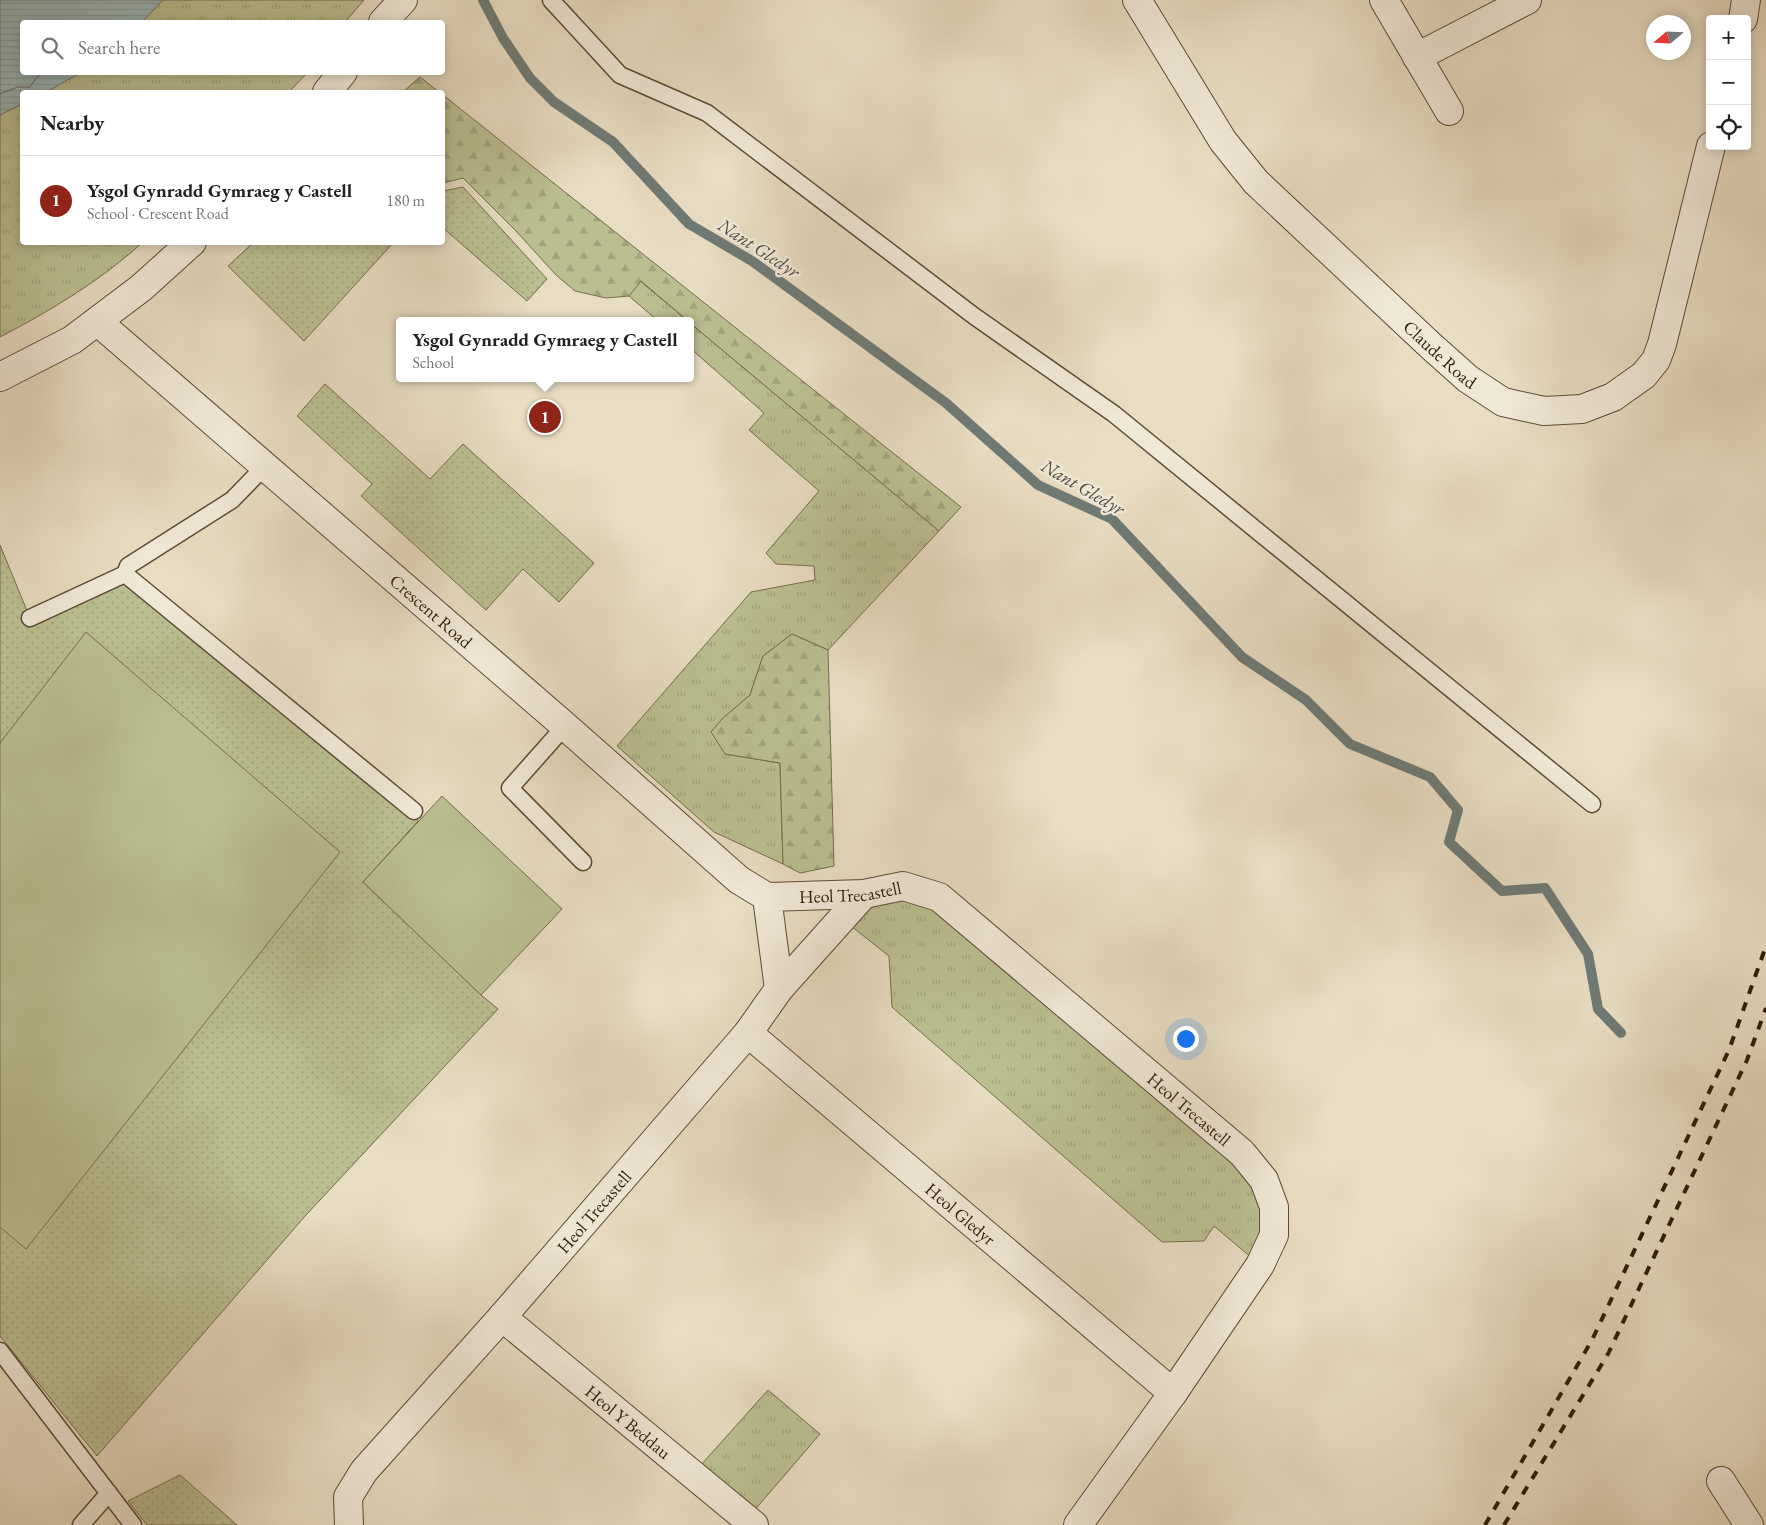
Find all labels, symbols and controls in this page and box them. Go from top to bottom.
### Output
north arrow [1646,15,1691,60]
map controls [1706,15,1751,150]
button: + [1706,15,1751,60]
search box [20,20,445,75]
icon: search [38,34,66,62]
text: Search here [78,35,160,60]
button: − [1706,60,1751,105]
button: locate [1706,105,1751,150]
text: Nearby [40,109,104,136]
text: Ysgol Gynradd Gymraeg y Castell [87,178,352,203]
text: 1 [52,190,60,211]
text: 180 m [386,190,425,211]
text: School · Crescent Road [87,203,229,224]
water label: Nant Gledyr [713,212,805,284]
street label: Claude Road [1399,315,1482,394]
popup [396,317,694,382]
text: Ysgol Gynradd Gymraeg y Castell [412,327,678,352]
text: School [412,352,454,373]
pin: 1 [529,398,561,436]
water label: Nant Gledyr [1036,453,1130,521]
street label: Crescent Road [385,568,478,653]
street label: Heol Trecastell [799,875,903,908]
your location [1173,1026,1199,1052]
street label: Heol Trecastell [1143,1067,1236,1150]
street label: Heol Trecastell [551,1165,636,1258]
street label: Heol Gledyr [921,1177,1001,1250]
street label: Heol Y Beddau [581,1379,676,1464]

